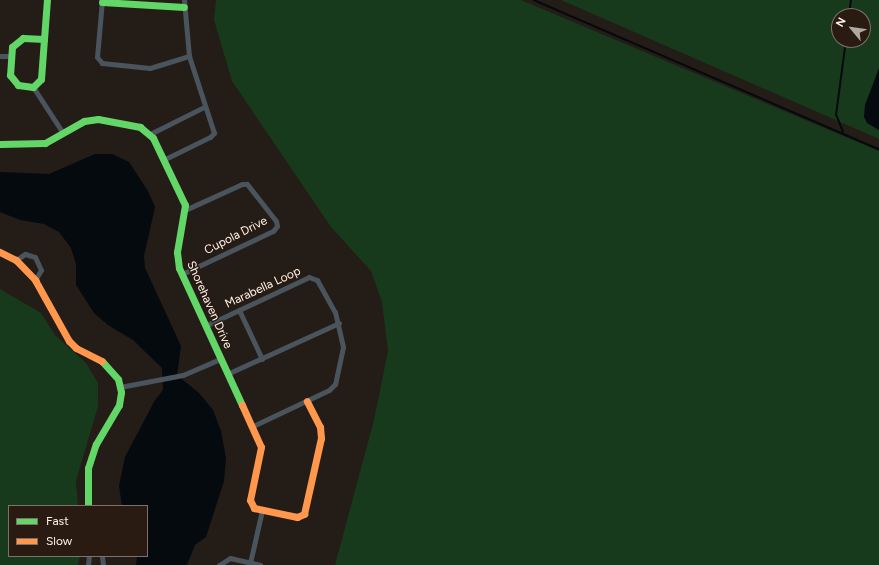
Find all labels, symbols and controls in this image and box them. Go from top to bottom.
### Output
north arrow [831,8,871,48]
text: N [833,16,849,29]
street label: Cupola Drive [202,214,270,258]
street label: Shorehaven Drive [183,259,235,351]
street label: Marabella Loop [223,264,303,312]
legend [8,505,148,557]
text: Fast [46,514,69,528]
text: Slow [46,534,72,548]

